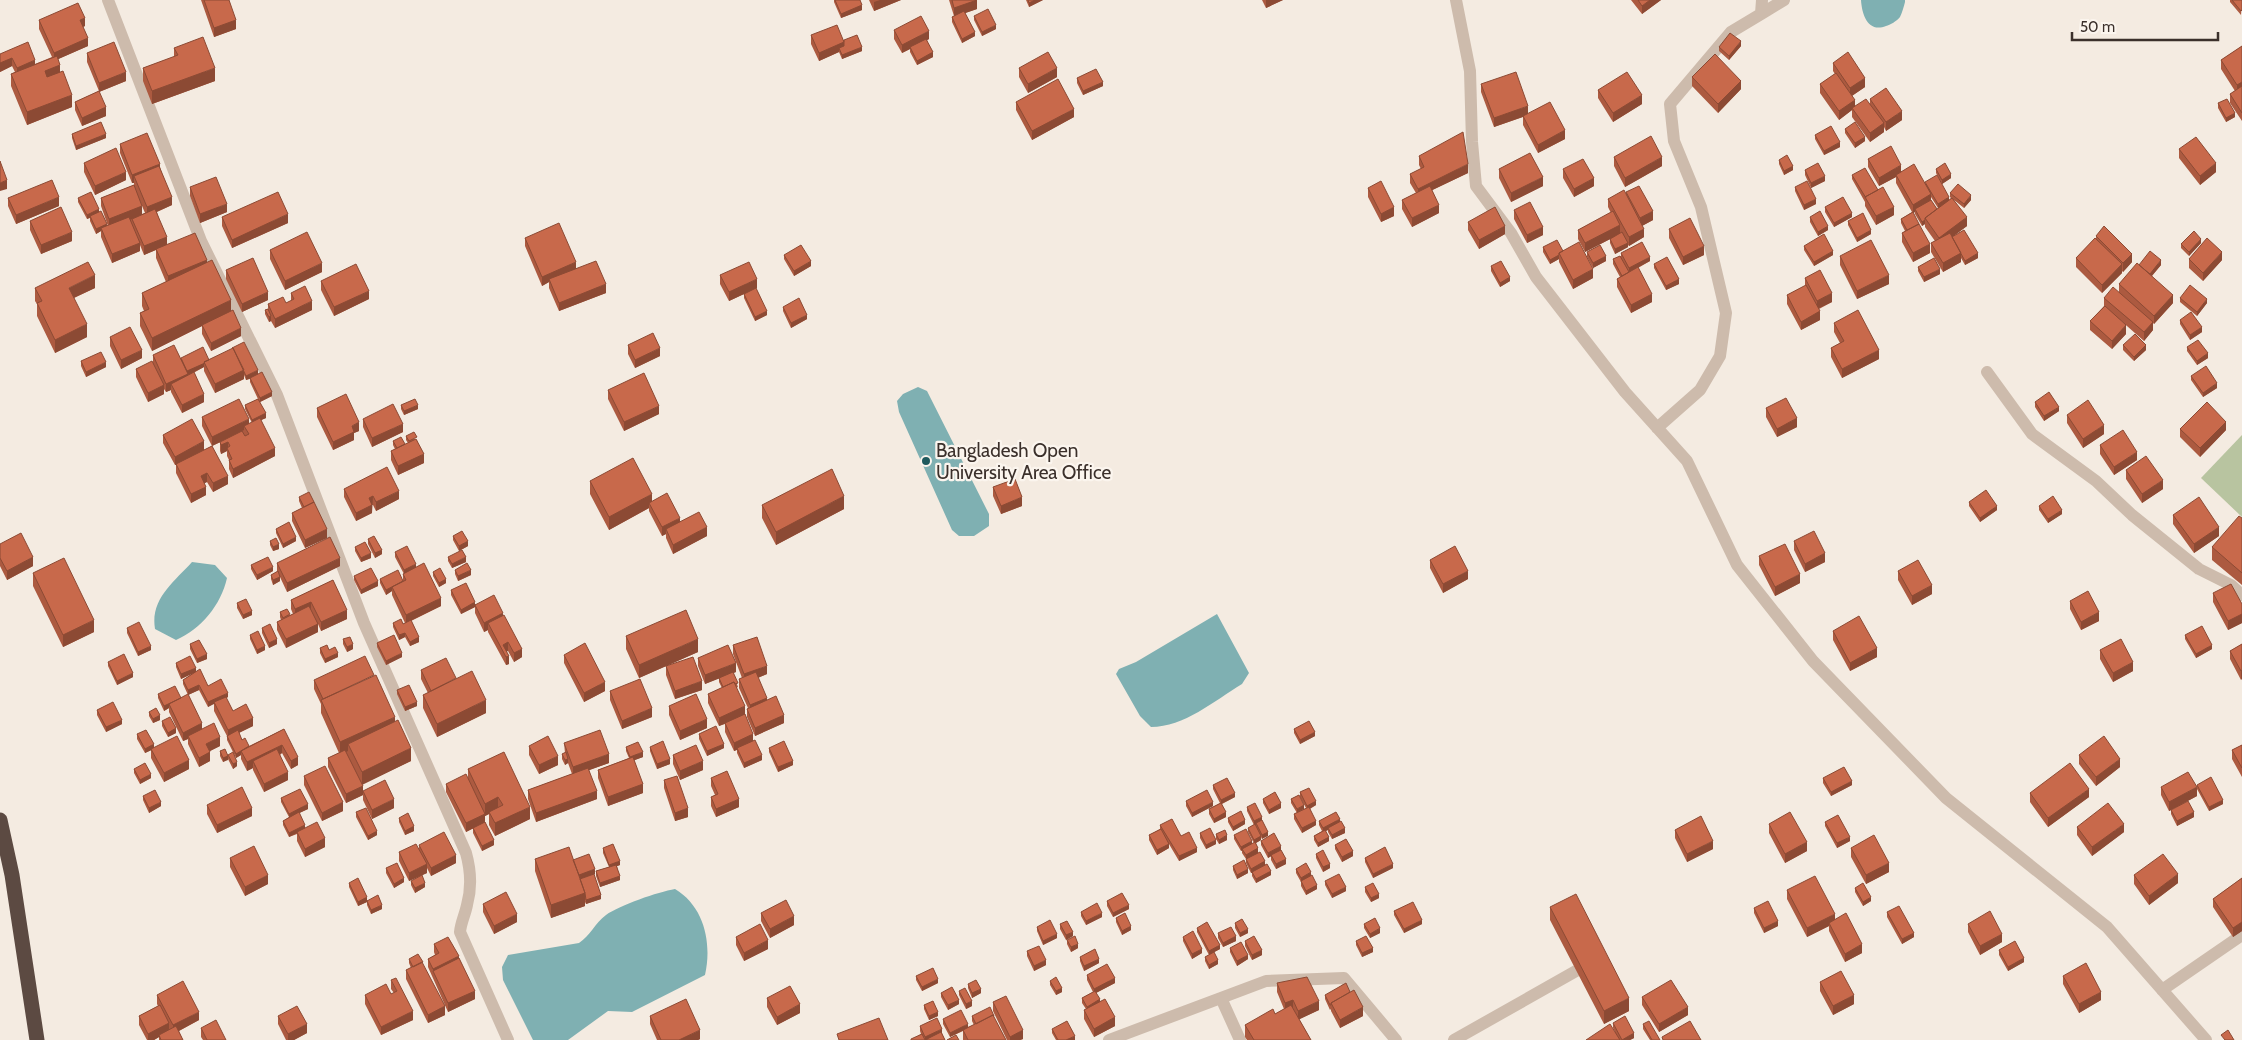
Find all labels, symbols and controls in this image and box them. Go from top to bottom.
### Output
scale bar [2072,10,2218,42]
text: 50 m [2080,18,2115,36]
place label: Bangladesh Open University Area Office [936,439,1111,484]
marker: Bangladesh Open University Area Office [920,455,932,467]

